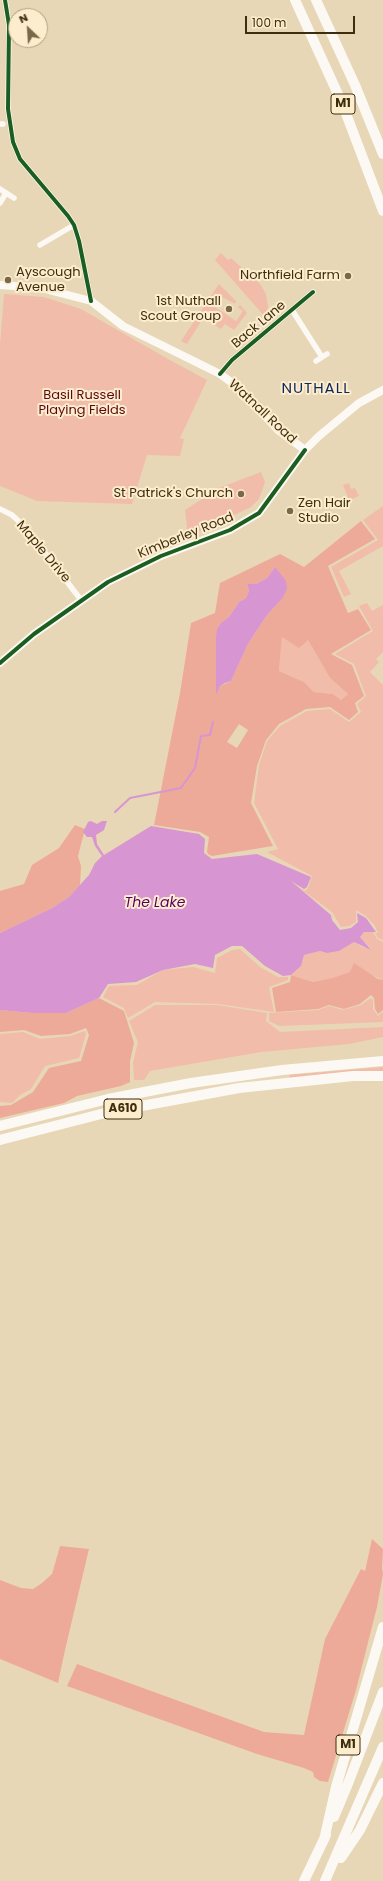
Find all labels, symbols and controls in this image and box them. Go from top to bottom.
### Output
north arrow [8,8,48,48]
scale bar [247,8,357,34]
text: N [16,9,30,27]
text: 100 m [252,14,286,31]
road number: M1 [331,94,355,114]
place label: Ayscough Avenue [16,265,81,296]
place label: Northfield Farm [240,268,340,284]
marker: Northfield Farm [343,271,353,281]
marker: Ayscough Avenue [3,275,13,285]
place label: 1st Nuthall Scout Group [140,294,221,325]
street label: Back Lane [229,298,289,352]
marker: 1st Nuthall Scout Group [224,304,234,314]
street label: Watnall Road [225,377,299,447]
district label: NUTHALL [281,380,351,398]
park label: Basil Russell Playing Fields [38,388,126,419]
place label: St Patrick's Church [113,486,233,502]
marker: St Patrick's Church [236,489,246,499]
place label: Zen Hair Studio [298,496,351,527]
marker: Zen Hair Studio [285,506,295,516]
street label: Kimberley Road [136,510,236,562]
street label: Maple Drive [13,518,73,586]
water label: The Lake [125,895,185,911]
road number: A610 [104,1099,142,1119]
road number: M1 [336,1735,360,1755]

